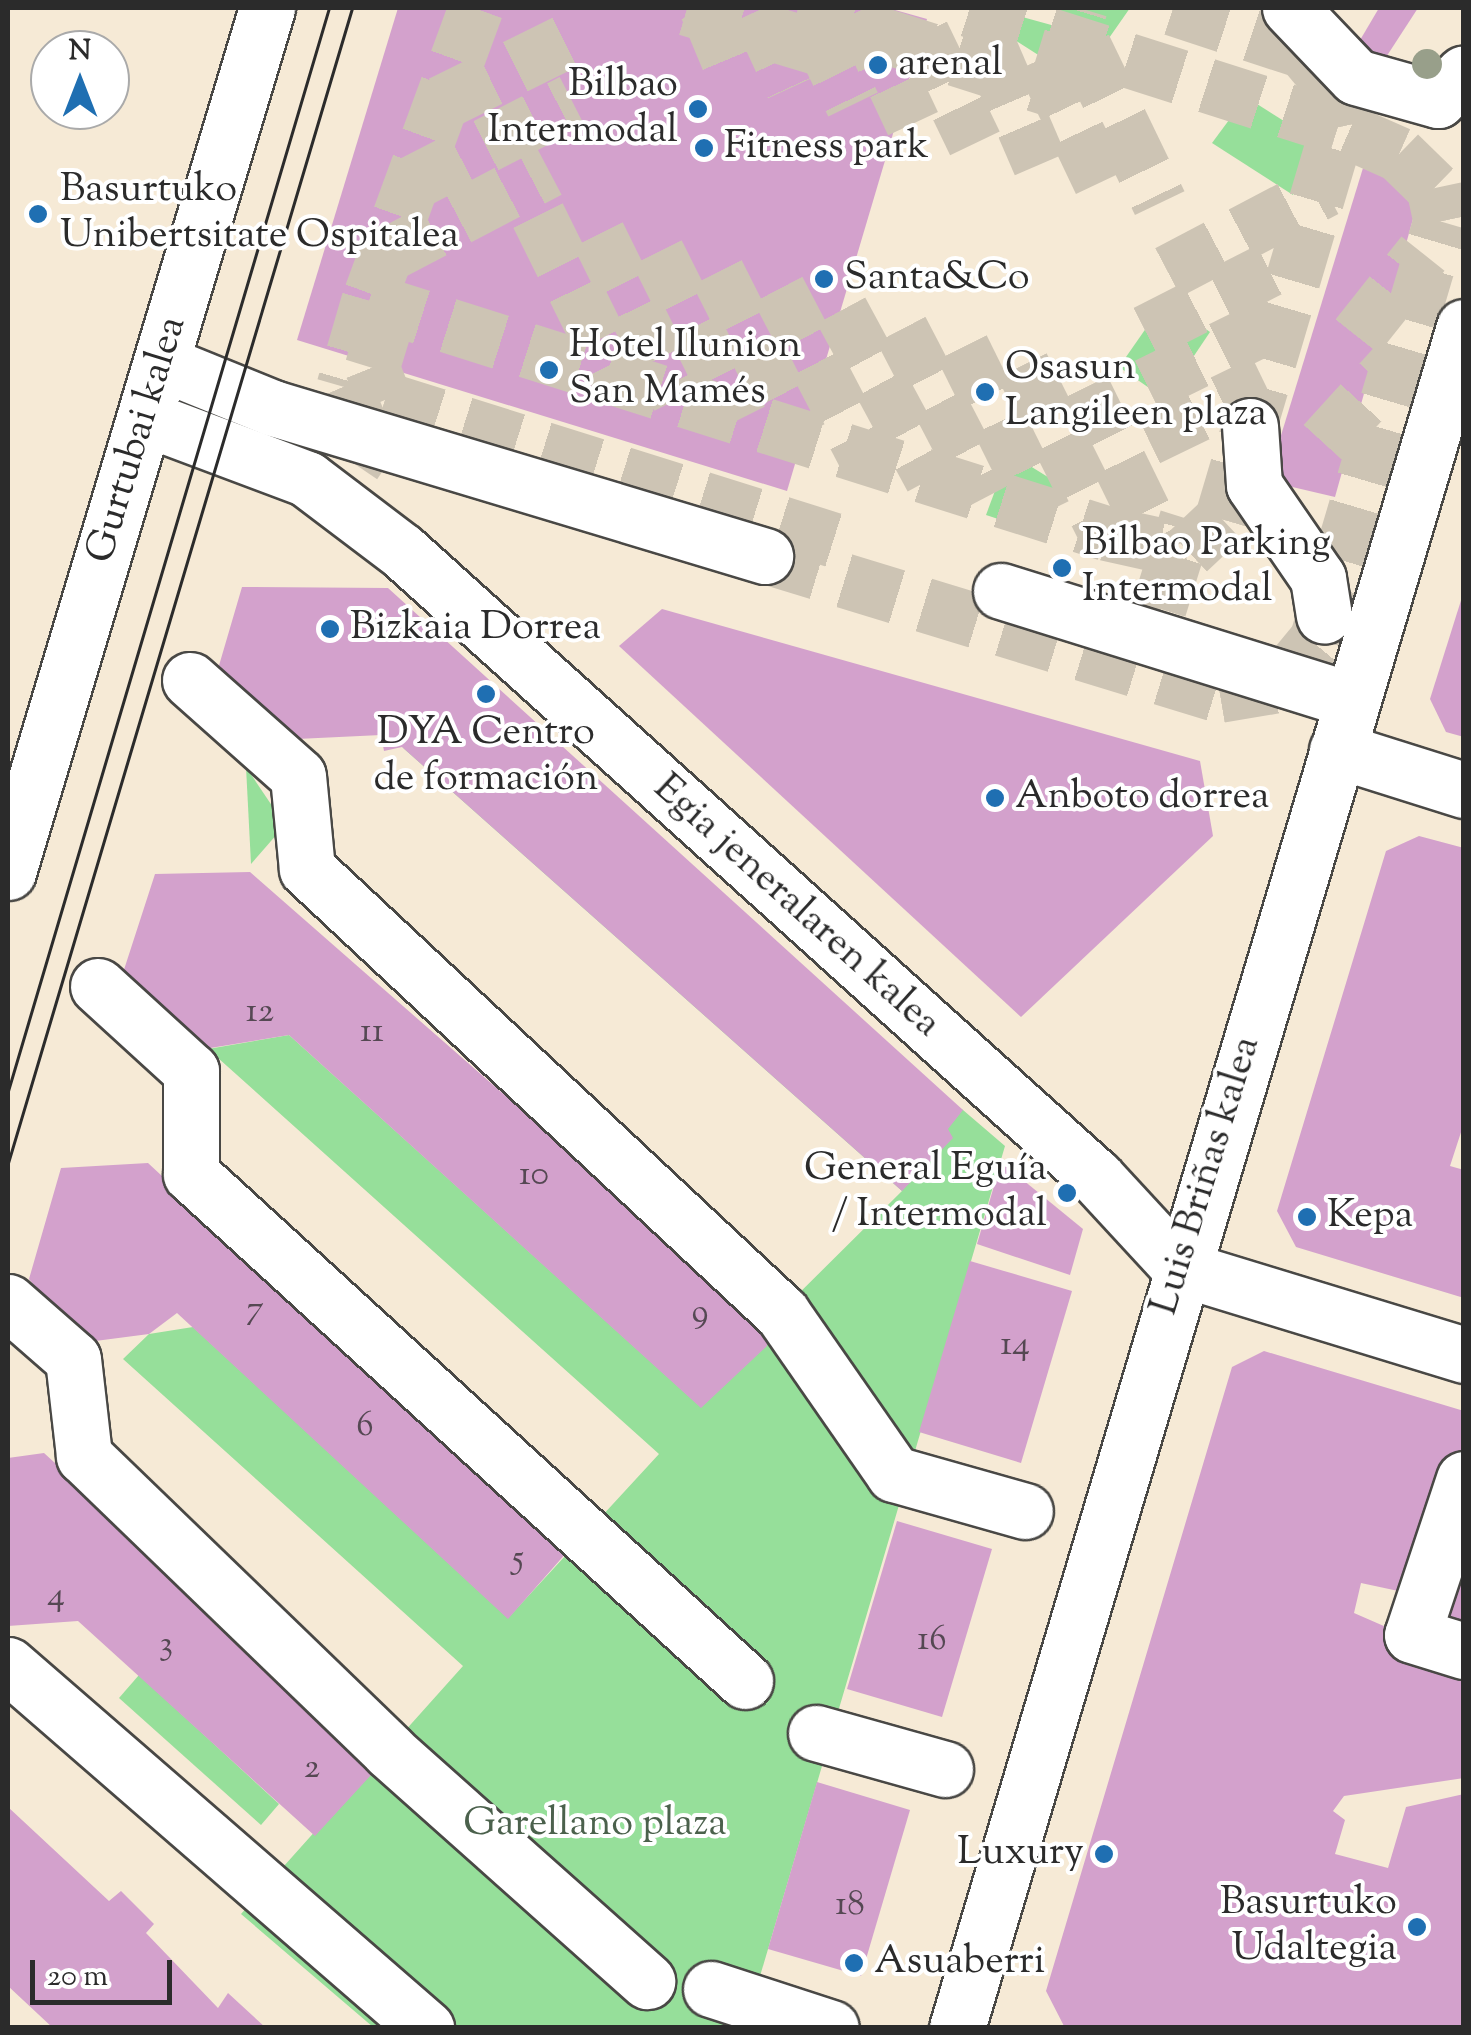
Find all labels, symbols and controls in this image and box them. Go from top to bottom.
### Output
north arrow [30,30,130,130]
text: N [69,32,91,72]
place label: arenal [898,41,1003,89]
marker: arenal [867,54,889,76]
place label: Bilbao Intermodal [488,62,678,156]
marker: Bilbao Intermodal [687,98,709,120]
place label: Fitness park [724,124,929,172]
marker: Fitness park [693,137,715,159]
place label: Basurtuko Unibertsitate Ospitalea [60,167,459,261]
marker: Basurtuko Unibertsitate Ospitalea [25,201,51,227]
place label: Santa&Co [844,255,1030,303]
marker: Santa&Co [813,268,835,290]
street label: Gurtubai kalea [78,311,198,569]
place label: Hotel Ilunion San Mamés [569,323,801,417]
place label: Osasun Langileen plaza [1005,345,1267,439]
marker: Hotel Ilunion San Mamés [538,359,560,381]
marker: Osasun Langileen plaza [974,381,996,403]
place label: Bilbao Parking Intermodal [1082,521,1331,615]
marker: Bilbao Parking Intermodal [1051,557,1073,579]
place label: Bizkaia Dorrea [350,605,601,653]
marker: Bizkaia Dorrea [319,618,341,640]
marker: DYA Centro de formación [475,683,497,705]
place label: DYA Centro de formación [374,710,598,804]
street label: Egia jeneralaren kalea [642,765,950,1049]
place label: Anboto dorrea [1015,774,1270,822]
marker: Anboto dorrea [984,787,1006,809]
house number: 12 [246,992,274,1034]
house number: 11 [360,1012,384,1054]
street label: Luis Briñas kalea [1142,1031,1272,1321]
place label: General Eguía / Intermodal [804,1146,1047,1240]
house number: 10 [519,1155,549,1197]
marker: General Eguía / Intermodal [1056,1182,1078,1204]
place label: Kepa [1327,1193,1413,1241]
marker: Kepa [1296,1206,1318,1228]
house number: 7 [246,1289,264,1331]
house number: 9 [691,1293,709,1335]
house number: 14 [1000,1325,1030,1367]
house number: 6 [356,1406,374,1448]
house number: 5 [512,1539,524,1581]
house number: 4 [47,1576,65,1618]
house number: 16 [917,1620,947,1662]
house number: 3 [159,1625,173,1667]
house number: 2 [304,1748,320,1790]
park label: Garellano plaza [463,1801,727,1849]
place label: Luxury [957,1830,1084,1878]
marker: Luxury [1093,1843,1115,1865]
place label: Basurtuko Udaltegia [1220,1880,1397,1974]
house number: 18 [835,1885,865,1927]
marker: Basurtuko Udaltegia [1406,1916,1428,1938]
place label: Asuaberri [874,1939,1045,1987]
scale bar [35,1940,178,2002]
marker: Asuaberri [843,1952,865,1974]
text: 20 m [47,1956,108,1999]

